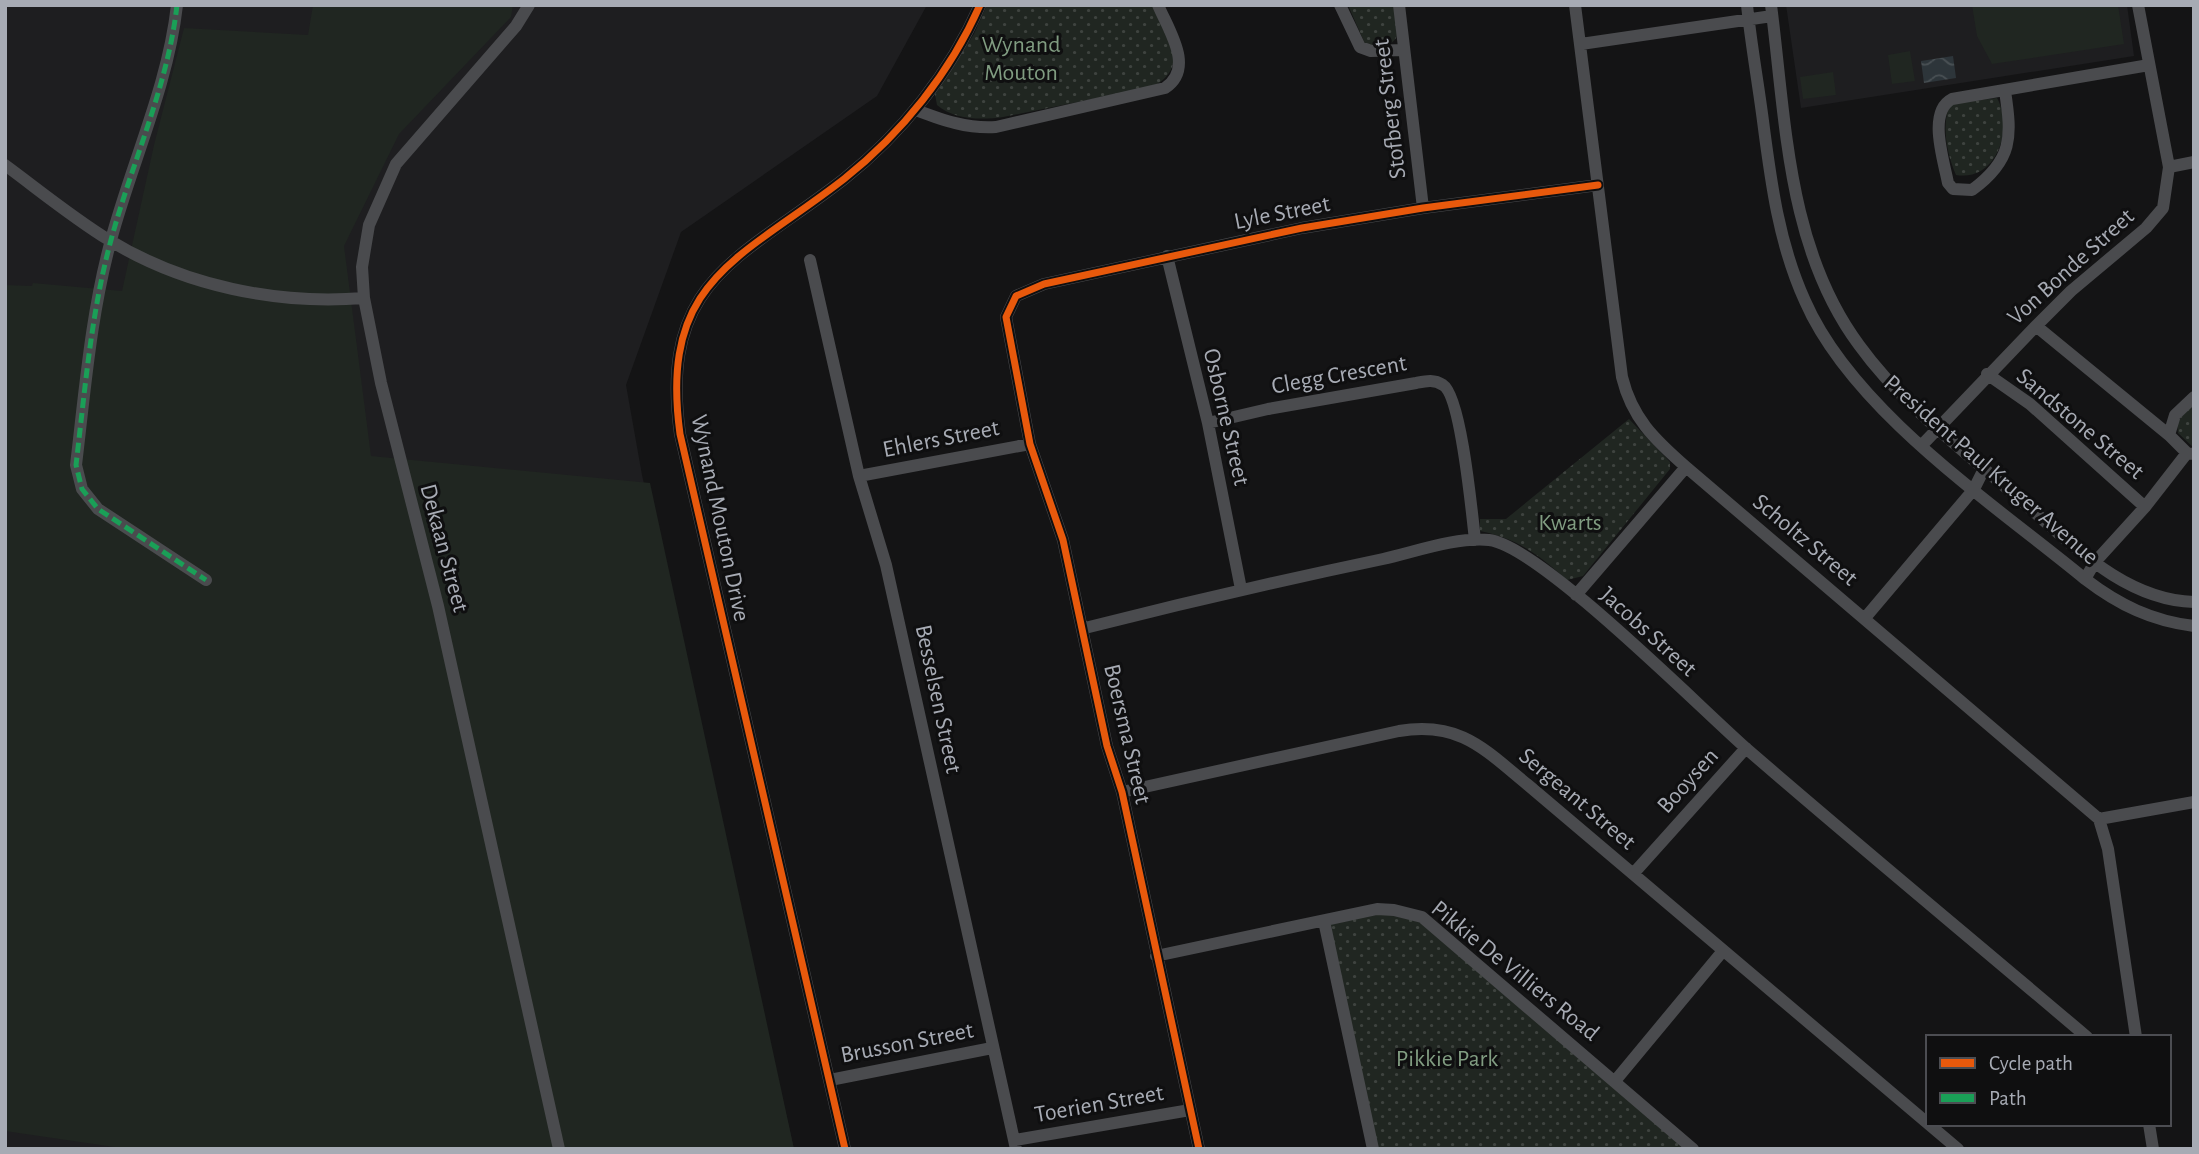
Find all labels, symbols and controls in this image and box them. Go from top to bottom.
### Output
park label: Wynand Mouton [981,33,1061,85]
street label: Stofberg Street [1369,37,1411,180]
street label: Lyle Street [1232,192,1332,234]
street label: Von Bonde Street [2003,204,2139,330]
street label: Osborne Street [1199,346,1253,488]
street label: Clegg Crescent [1270,351,1409,399]
street label: Sandstone Street [2012,364,2149,484]
street label: President Paul Kruger Avenue [1879,371,2103,569]
street label: Wynand Mouton Drive [686,412,754,624]
street label: Ehlers Street [881,416,1002,462]
street label: Dekaan Street [415,481,473,615]
street label: Scholtz Street [1748,490,1862,591]
park label: Kwarts [1538,511,1602,535]
street label: Jacobs Street [1595,583,1701,682]
street label: Besselsen Street [911,623,966,776]
street label: Boersma Street [1099,662,1155,807]
street label: Sergeant Street [1514,744,1640,855]
street label: Booysen [1653,744,1723,818]
street label: Pikkie De Villiers Road [1427,896,1603,1046]
street label: Brusson Street [839,1018,976,1068]
legend [1926,1035,2171,1126]
park label: Pikkie Park [1396,1047,1498,1071]
text: Cycle path [1989,1053,2073,1074]
street label: Toerien Street [1033,1081,1166,1127]
text: Path [1989,1088,2027,1109]

